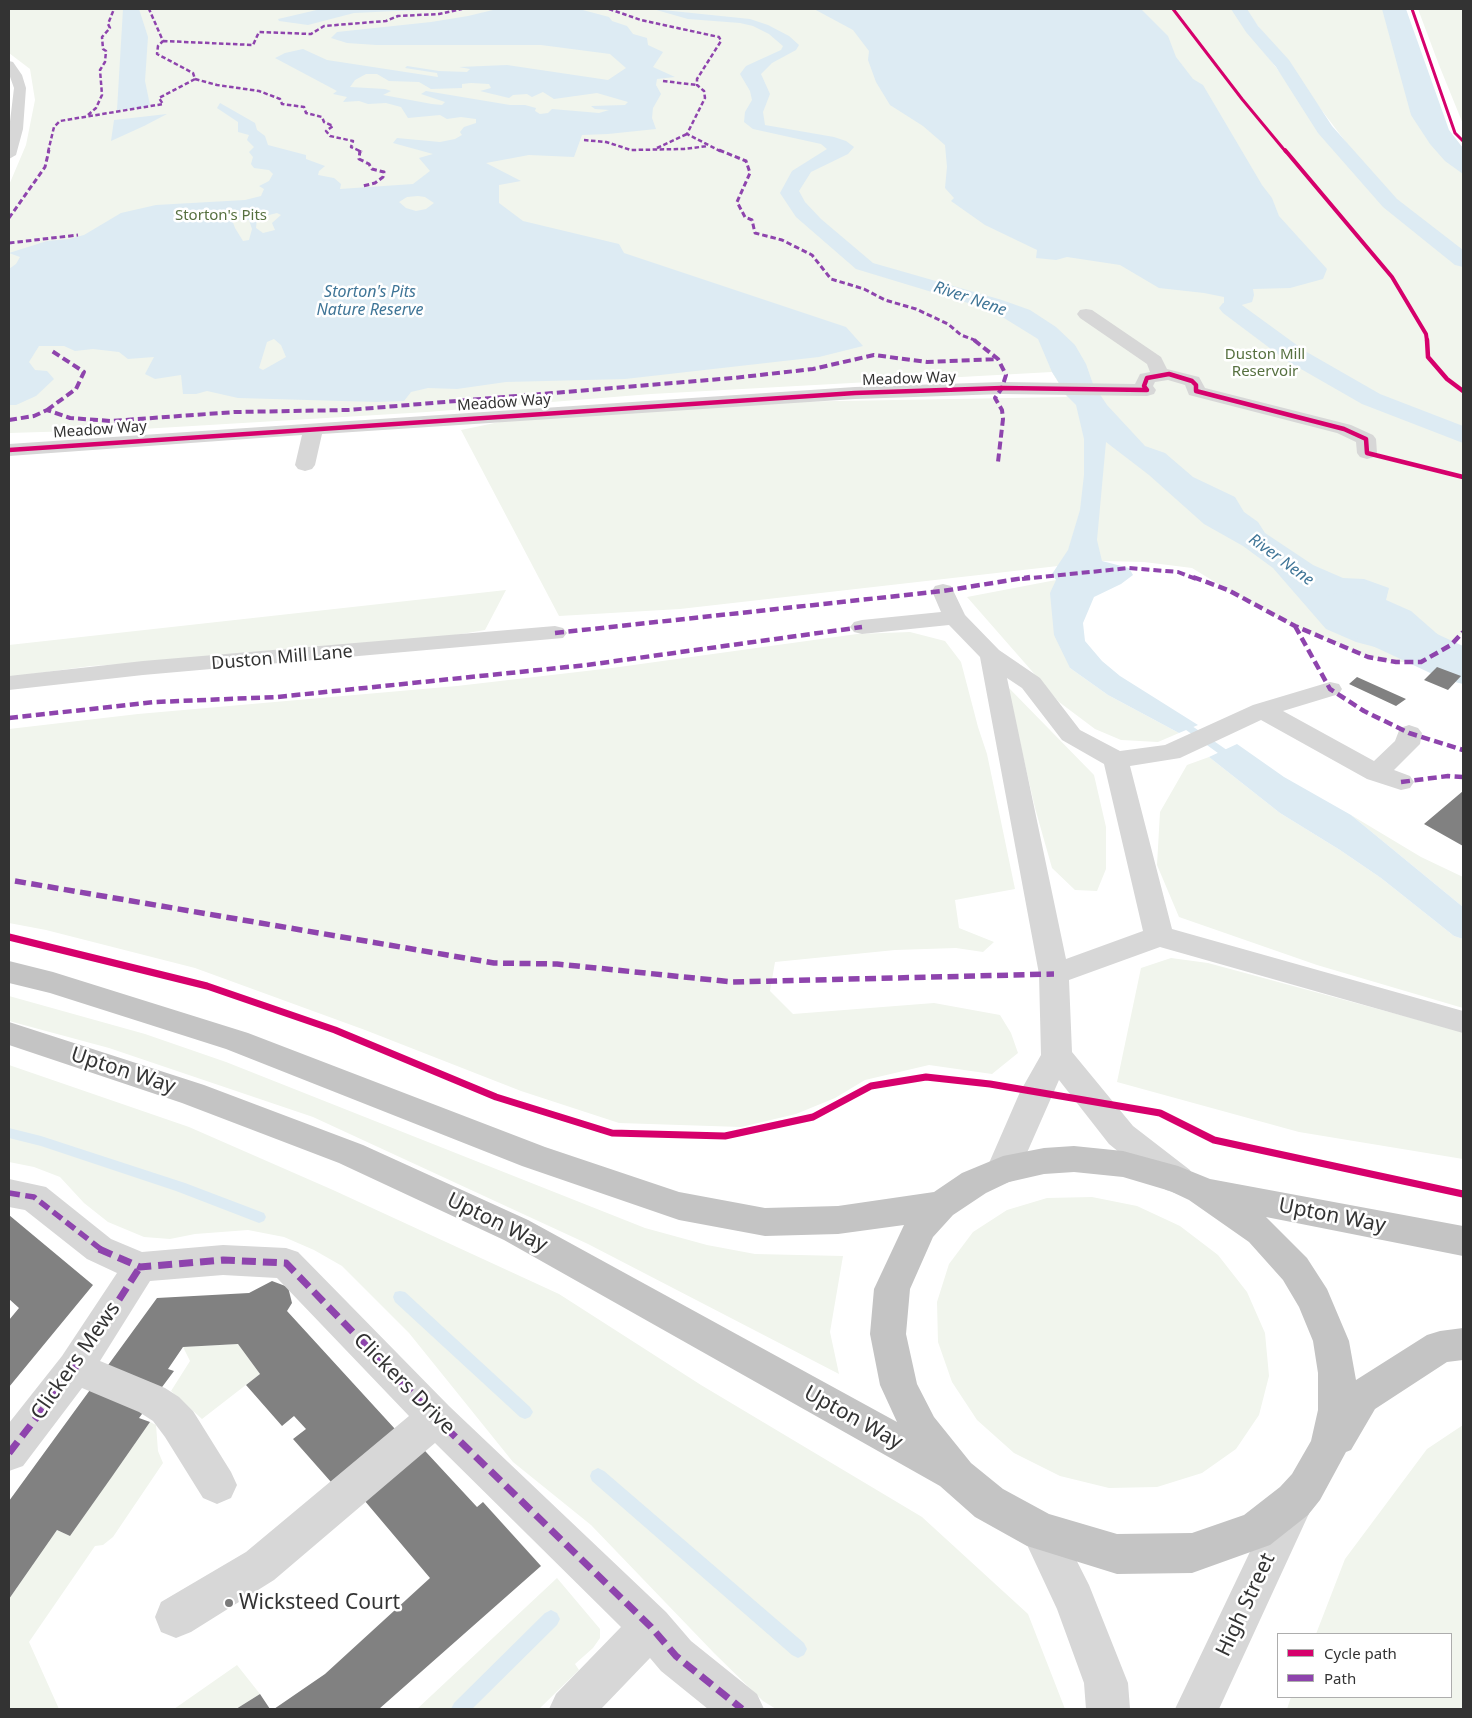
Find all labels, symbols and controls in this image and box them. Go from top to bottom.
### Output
park label: Storton's Pits [175,207,267,225]
water label: River Nene [931,278,1009,320]
water label: Storton's Pits Nature Reserve [316,282,424,320]
park label: Duston Mill Reservoir [1225,346,1305,381]
street label: Meadow Way [862,368,956,390]
street label: Meadow Way [457,391,551,415]
street label: Meadow Way [53,418,147,442]
water label: River Nene [1245,530,1317,590]
street label: Duston Mill Lane [210,641,354,675]
street label: Upton Way [67,1042,179,1100]
street label: Upton Way [443,1188,551,1258]
street label: Upton Way [1276,1193,1388,1239]
street label: Clickers Mews [26,1297,126,1425]
street label: Clickers Drive [348,1328,460,1440]
street label: Upton Way [799,1381,907,1455]
street label: High Street [1211,1549,1281,1661]
place label: Wicksteed Court [239,1590,400,1616]
marker: Wicksteed Court [223,1597,235,1609]
legend [1277,1633,1452,1698]
text: Cycle path [1324,1643,1397,1663]
text: Path [1324,1668,1356,1688]

